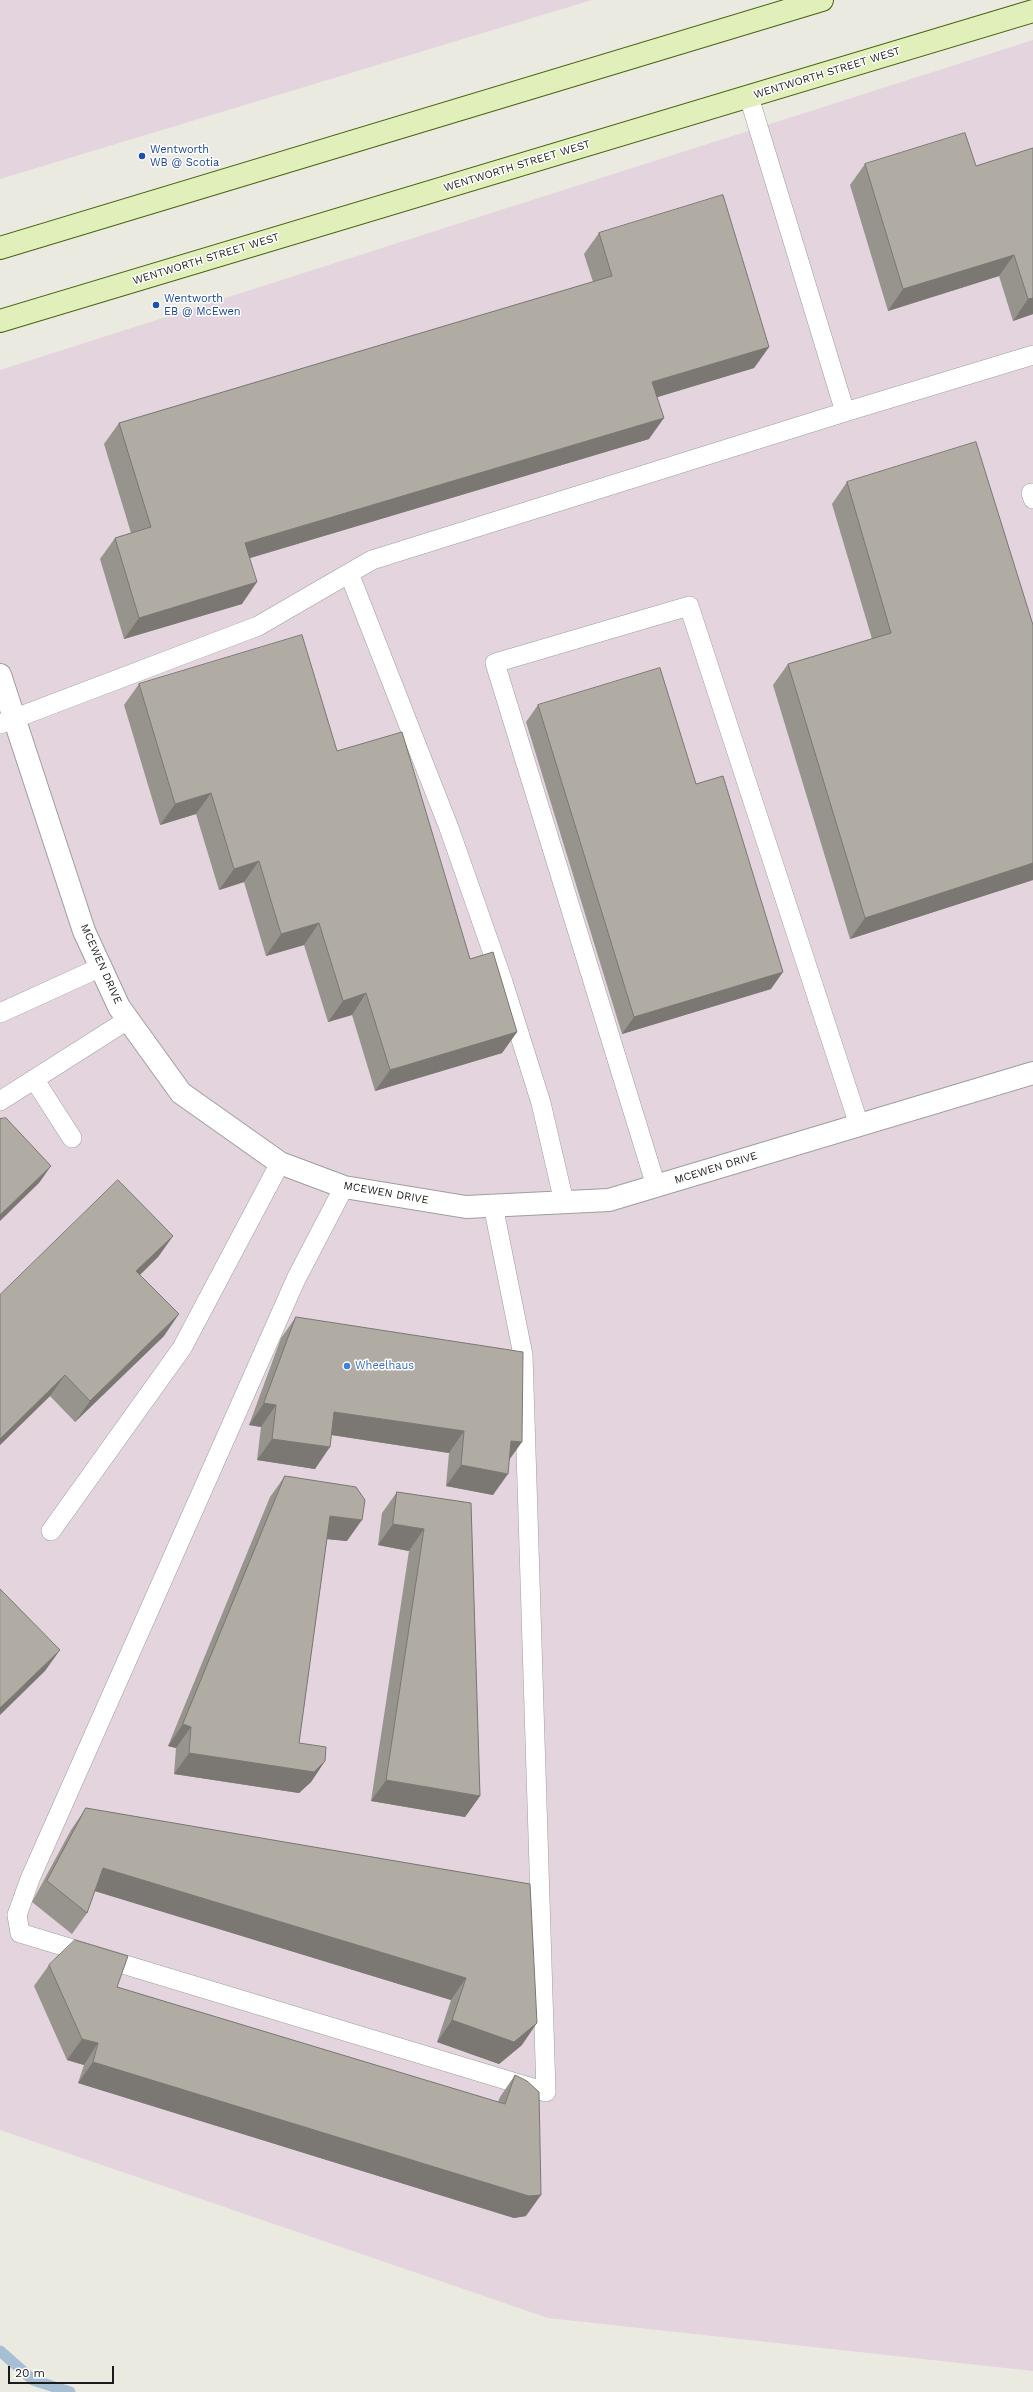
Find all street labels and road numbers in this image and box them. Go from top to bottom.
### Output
street label: WENTWORTH STREET WEST [752,44,902,102]
street label: WENTWORTH STREET WEST [442,137,592,195]
street label: WENTWORTH STREET WEST [131,230,281,288]
street label: MCEWEN DRIVE [77,922,125,1006]
street label: MCEWEN DRIVE [673,1149,759,1187]
street label: MCEWEN DRIVE [342,1179,430,1207]

